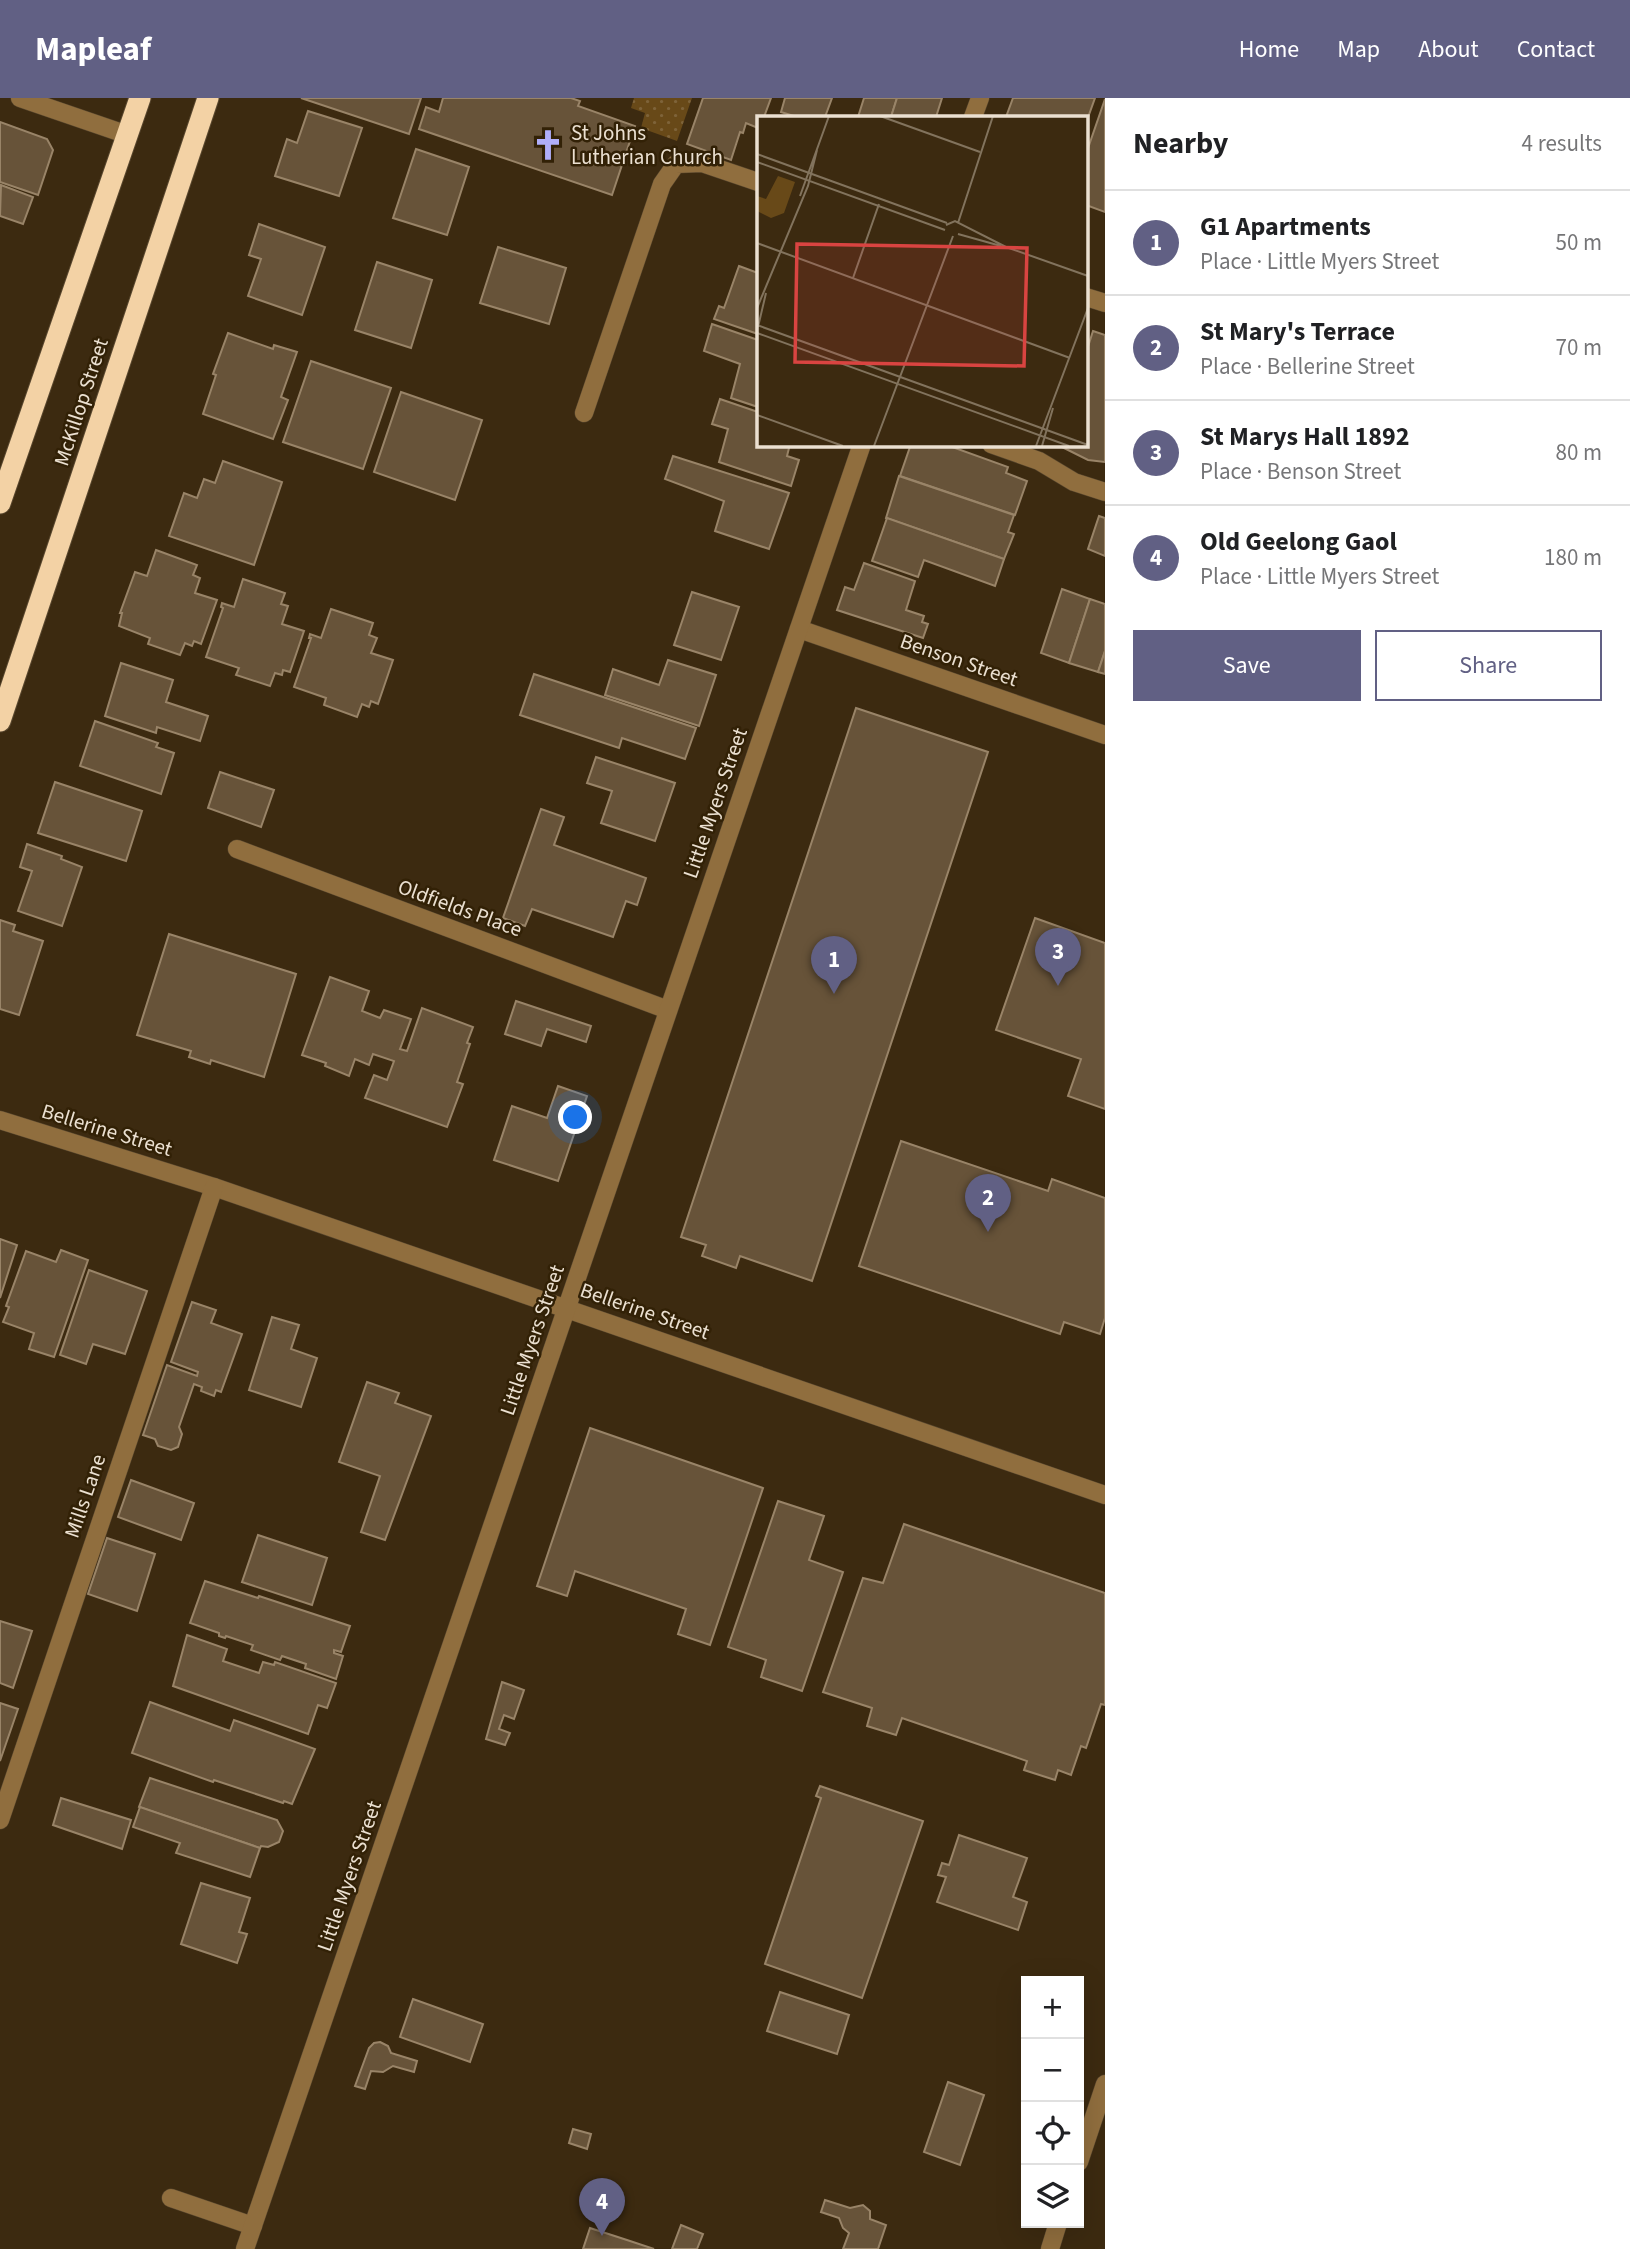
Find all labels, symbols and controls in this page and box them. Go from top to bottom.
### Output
text: Mapleaf [35,26,151,73]
text: Home [1239,32,1299,67]
text: Map [1337,32,1380,67]
text: About [1418,32,1479,67]
text: Contact [1517,32,1595,67]
inset map [757,116,1088,446]
place label: St Johns Lutherian Church [571,118,723,172]
text: Nearby [1133,122,1228,165]
text: 4 results [1522,127,1602,160]
church icon: St Johns Lutherian Church [531,128,565,162]
text: G1 Apartments [1200,208,1371,245]
text: 1 [1150,226,1162,259]
text: 50 m [1555,226,1602,259]
text: Place · Little Myers Street [1200,245,1439,278]
text: St Mary's Terrace [1200,313,1395,350]
text: 2 [1150,331,1162,364]
text: 70 m [1555,331,1602,364]
street label: McKillop Street [46,334,116,470]
text: Place · Bellerine Street [1200,350,1415,383]
text: St Marys Hall 1892 [1200,418,1409,455]
text: 3 [1150,436,1162,469]
text: 80 m [1555,436,1602,469]
text: Place · Benson Street [1200,455,1401,488]
text: Old Geelong Gaol [1200,523,1397,560]
text: 4 [1150,541,1162,574]
text: 180 m [1544,541,1602,574]
text: Place · Little Myers Street [1200,560,1439,593]
street label: Benson Street [896,626,1022,694]
button: Save [1133,630,1361,701]
button: Share [1375,630,1602,701]
street label: Little Myers Street [675,724,755,882]
street label: Oldfields Place [394,872,526,944]
pin: 3 [1035,928,1081,986]
pin: 1 [811,936,857,994]
street label: Bellerine Street [38,1096,176,1164]
your location [558,1100,592,1134]
pin: 2 [965,1174,1011,1232]
street label: Little Myers Street [492,1261,572,1419]
street label: Bellerine Street [576,1275,714,1347]
street label: Mills Lane [57,1450,113,1542]
street label: Little Myers Street [309,1797,389,1955]
map controls [1021,1976,1084,2228]
button: + [1021,1976,1084,2039]
button: − [1021,2039,1084,2102]
button: locate [1021,2102,1084,2165]
button: layers [1021,2165,1084,2228]
pin: 4 [579,2178,625,2236]

